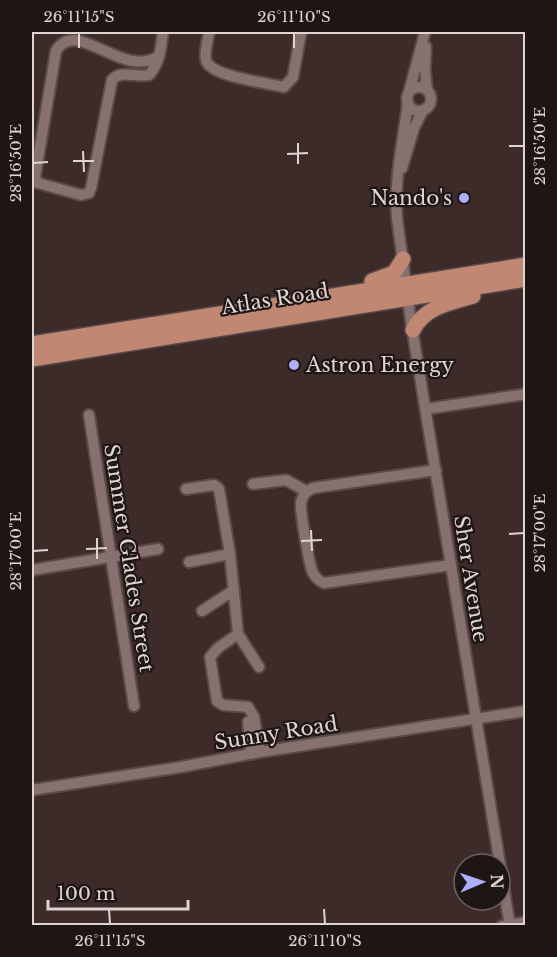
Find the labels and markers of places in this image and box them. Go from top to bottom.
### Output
place label: Nando's [371,186,452,210]
marker: Nando's [457,191,471,205]
place label: Astron Energy [305,353,454,377]
marker: Astron Energy [287,358,301,372]

